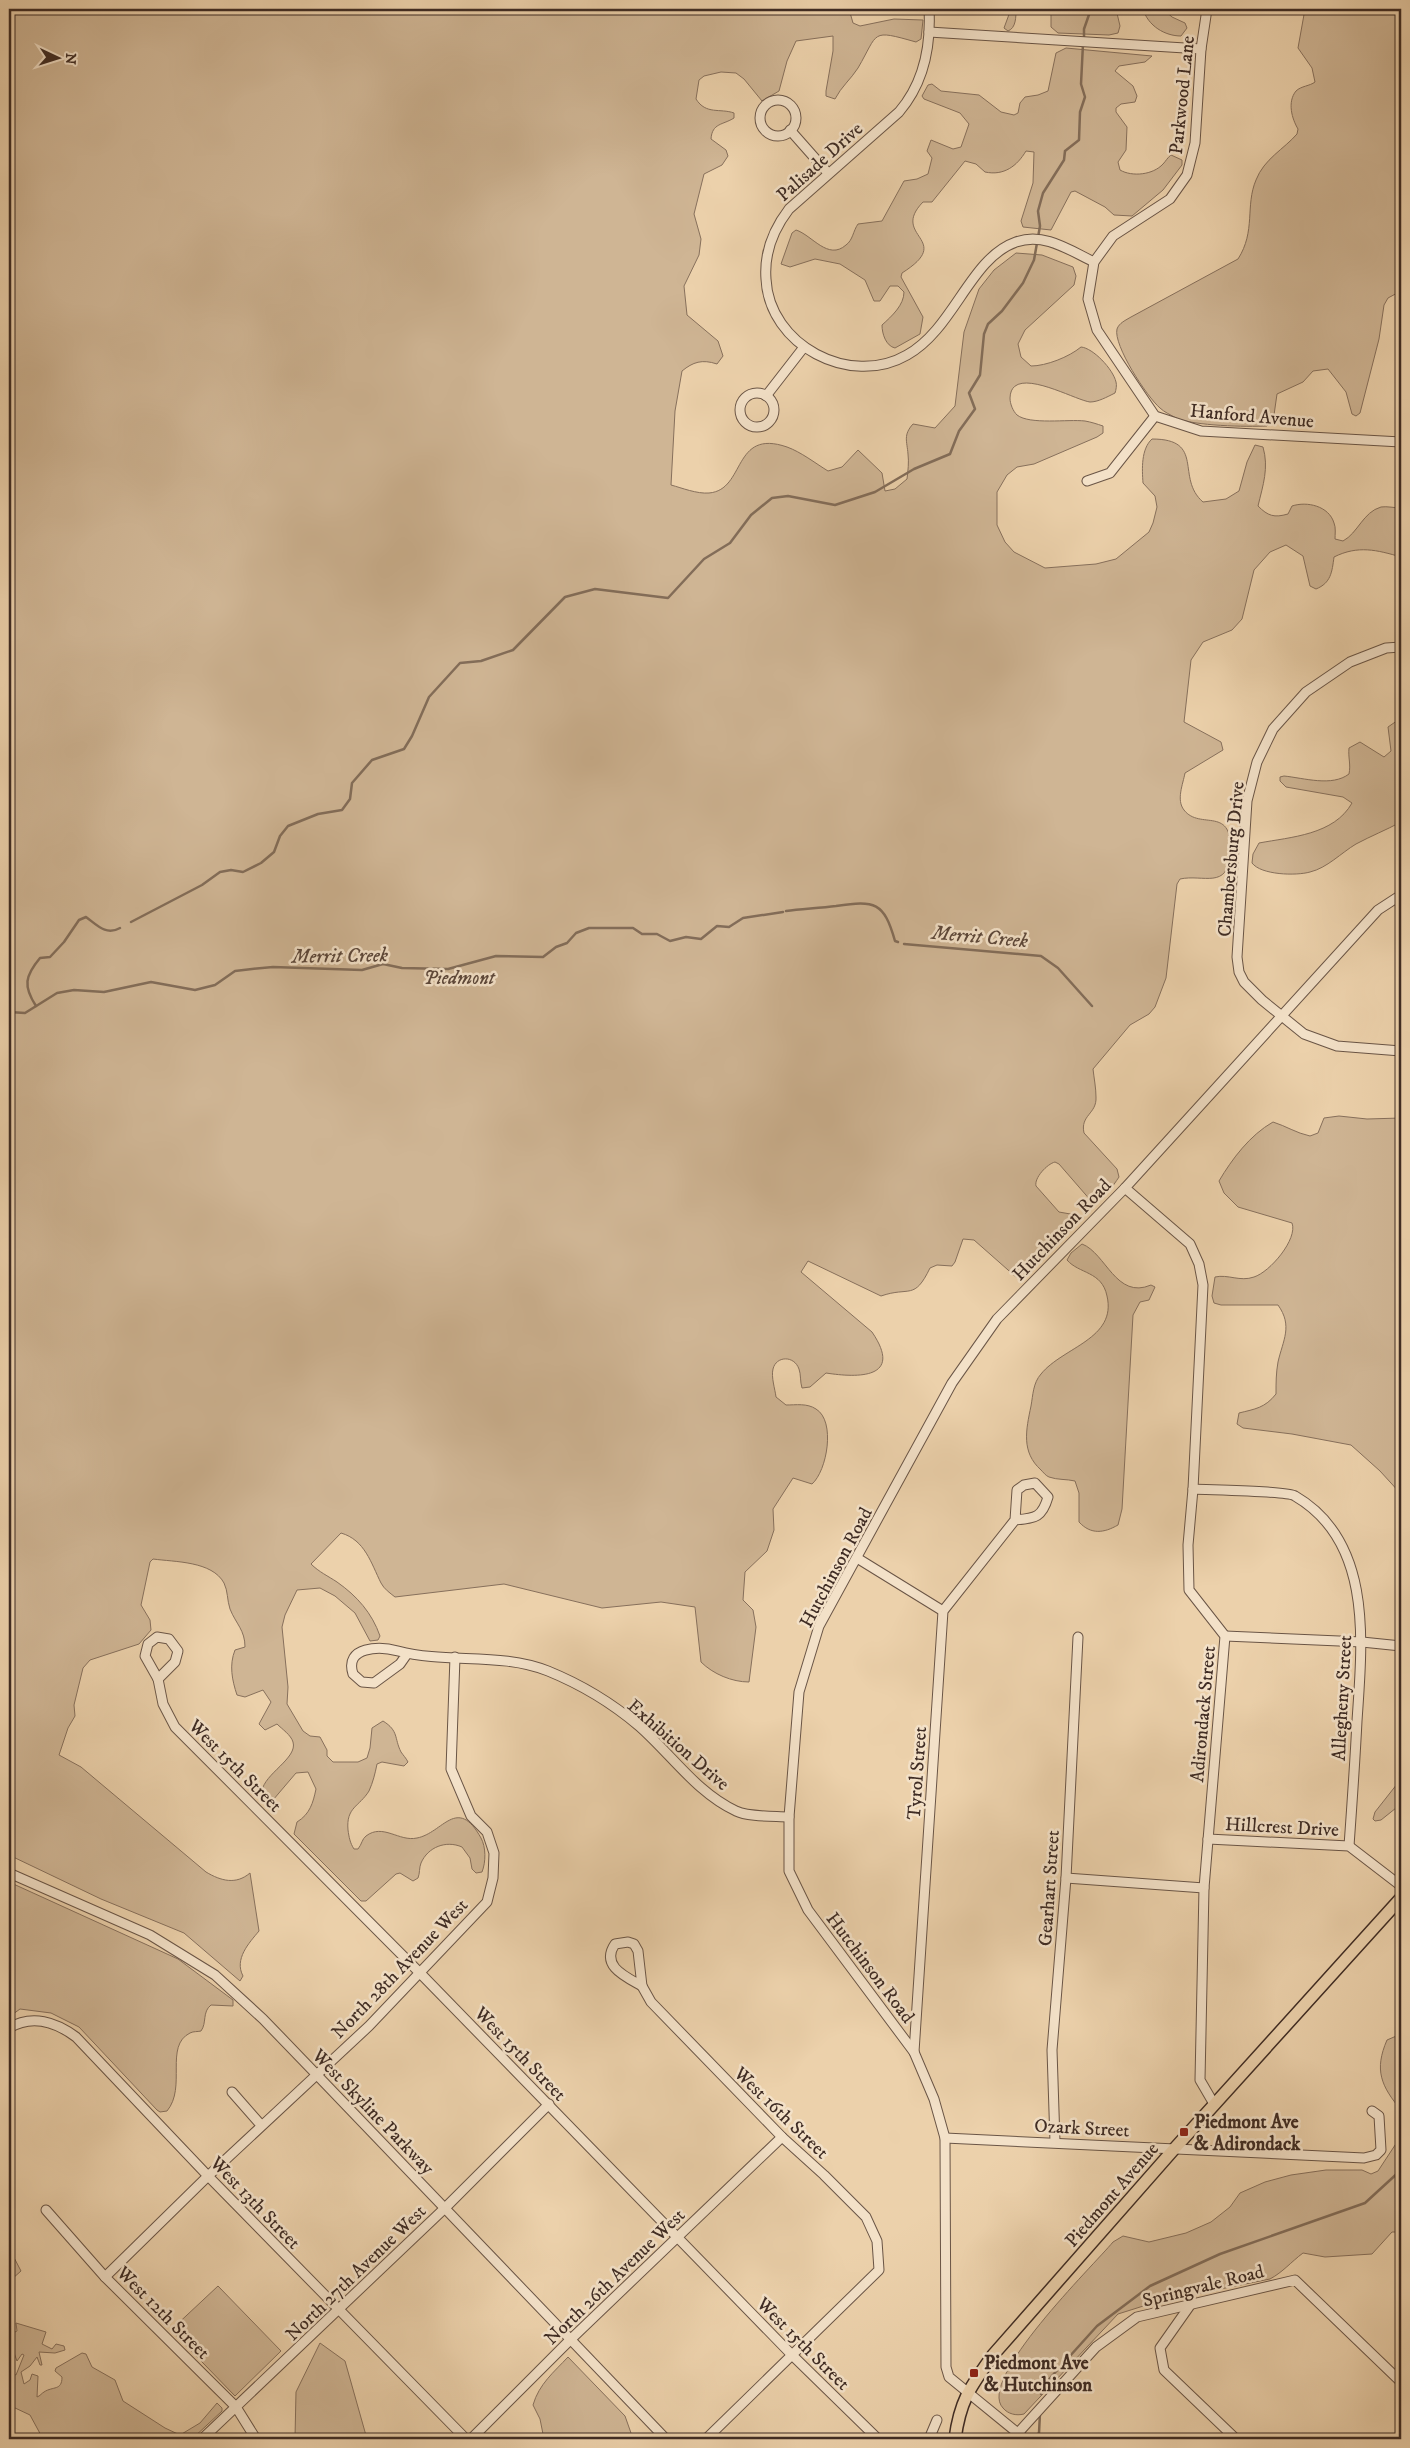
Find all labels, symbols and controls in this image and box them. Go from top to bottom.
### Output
north arrow [32,32,82,82]
street label: Parkwood Lane [1165,35,1200,156]
text: N [61,52,79,66]
street label: Palisade Drive [772,117,868,207]
street label: Hanford Avenue [1189,400,1315,433]
street label: Chambersburg Drive [1213,780,1250,938]
water label: Merrit Creek [929,921,1029,954]
water label: Merrit Creek [290,943,389,970]
park label: Piedmont [423,967,496,990]
street label: Hutchinson Road [1008,1174,1117,1286]
street label: Hutchinson Road [795,1503,878,1632]
street label: Allegheny Street [1328,1634,1357,1762]
street label: Adirondack Street [1186,1645,1221,1783]
street label: Exhibition Drive [622,1694,734,1796]
street label: West 15th Street [183,1714,286,1817]
street label: Tyrol Street [903,1726,932,1821]
street label: Hillcrest Drive [1224,1813,1340,1842]
street label: Gearhart Street [1034,1829,1065,1947]
street label: North 28th Avenue West [327,1894,473,2044]
street label: Hutchinson Road [821,1908,919,2028]
street label: West 15th Street [468,2001,571,2106]
street label: West Skyline Parkway [306,2044,440,2180]
street label: West 16th Street [728,2061,833,2164]
place label: Piedmont Ave & Adirondack [1194,2111,1301,2156]
street label: Ozark Street [1034,2115,1130,2142]
marker: Piedmont Ave & Adirondack [1178,2126,1190,2138]
street label: Piedmont Avenue [1060,2138,1164,2252]
street label: West 13th Street [204,2151,305,2254]
street label: North 27th Avenue West [281,2200,431,2346]
street label: North 26th Avenue West [540,2204,690,2350]
street label: Springvale Road [1140,2260,1267,2313]
street label: West 12th Street [111,2261,214,2364]
street label: West 15th Street [751,2292,854,2395]
place label: Piedmont Ave & Hutchinson [984,2352,1093,2397]
marker: Piedmont Ave & Hutchinson [968,2367,980,2379]

